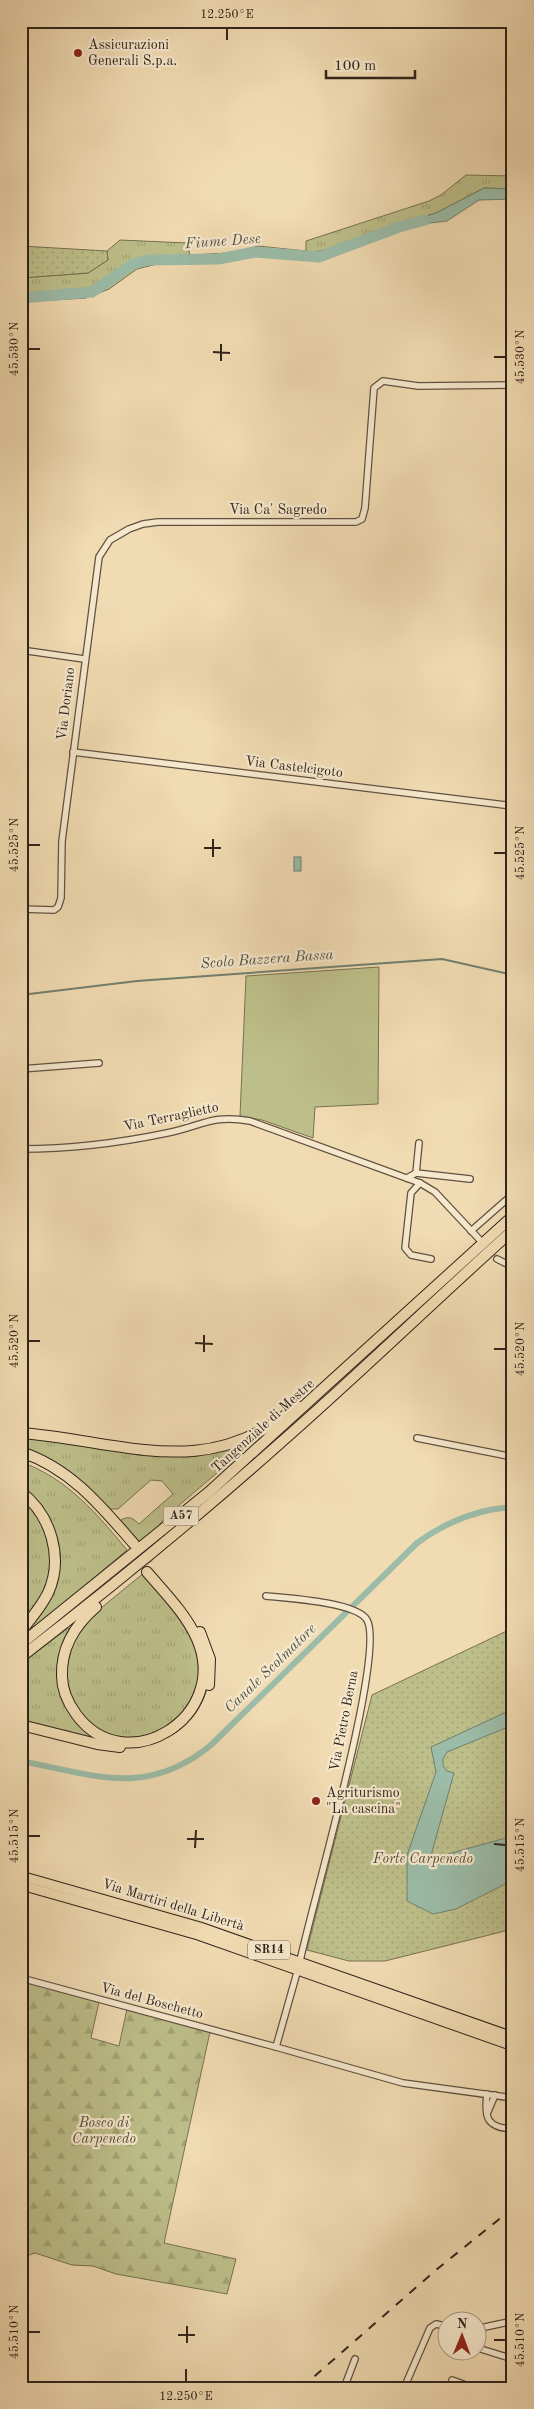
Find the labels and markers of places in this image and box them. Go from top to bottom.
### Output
place label: Assicurazioni Generali S.p.a. [88,38,177,68]
marker: Assicurazioni Generali S.p.a. [72,47,84,59]
place label: Agriturismo "La cascina" [326,1786,401,1816]
marker: Agriturismo "La cascina" [310,1795,322,1807]

